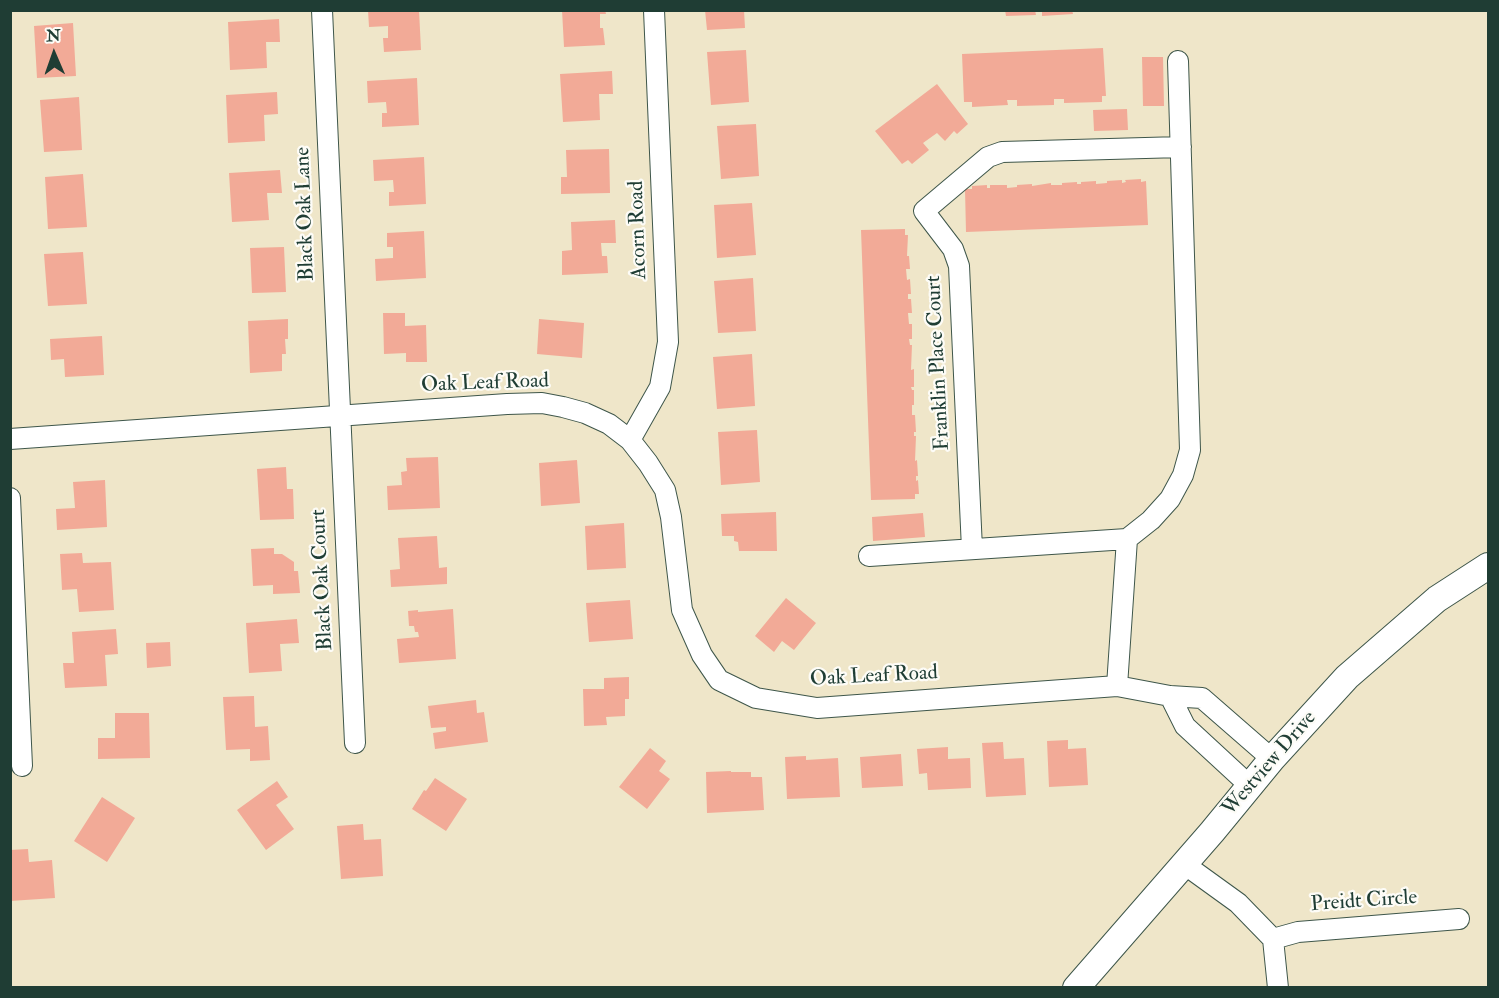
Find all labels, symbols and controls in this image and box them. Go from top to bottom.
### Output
north arrow [24,24,84,84]
text: N [46,26,61,46]
street label: Black Oak Lane [291,146,321,282]
street label: Acorn Road [625,180,653,280]
street label: Franklin Place Court [922,275,956,451]
street label: Oak Leaf Road [421,369,549,399]
street label: Black Oak Court [307,509,339,651]
street label: Oak Leaf Road [809,661,939,693]
street label: Westview Drive [1218,706,1322,822]
street label: Preidt Circle [1310,886,1418,918]

